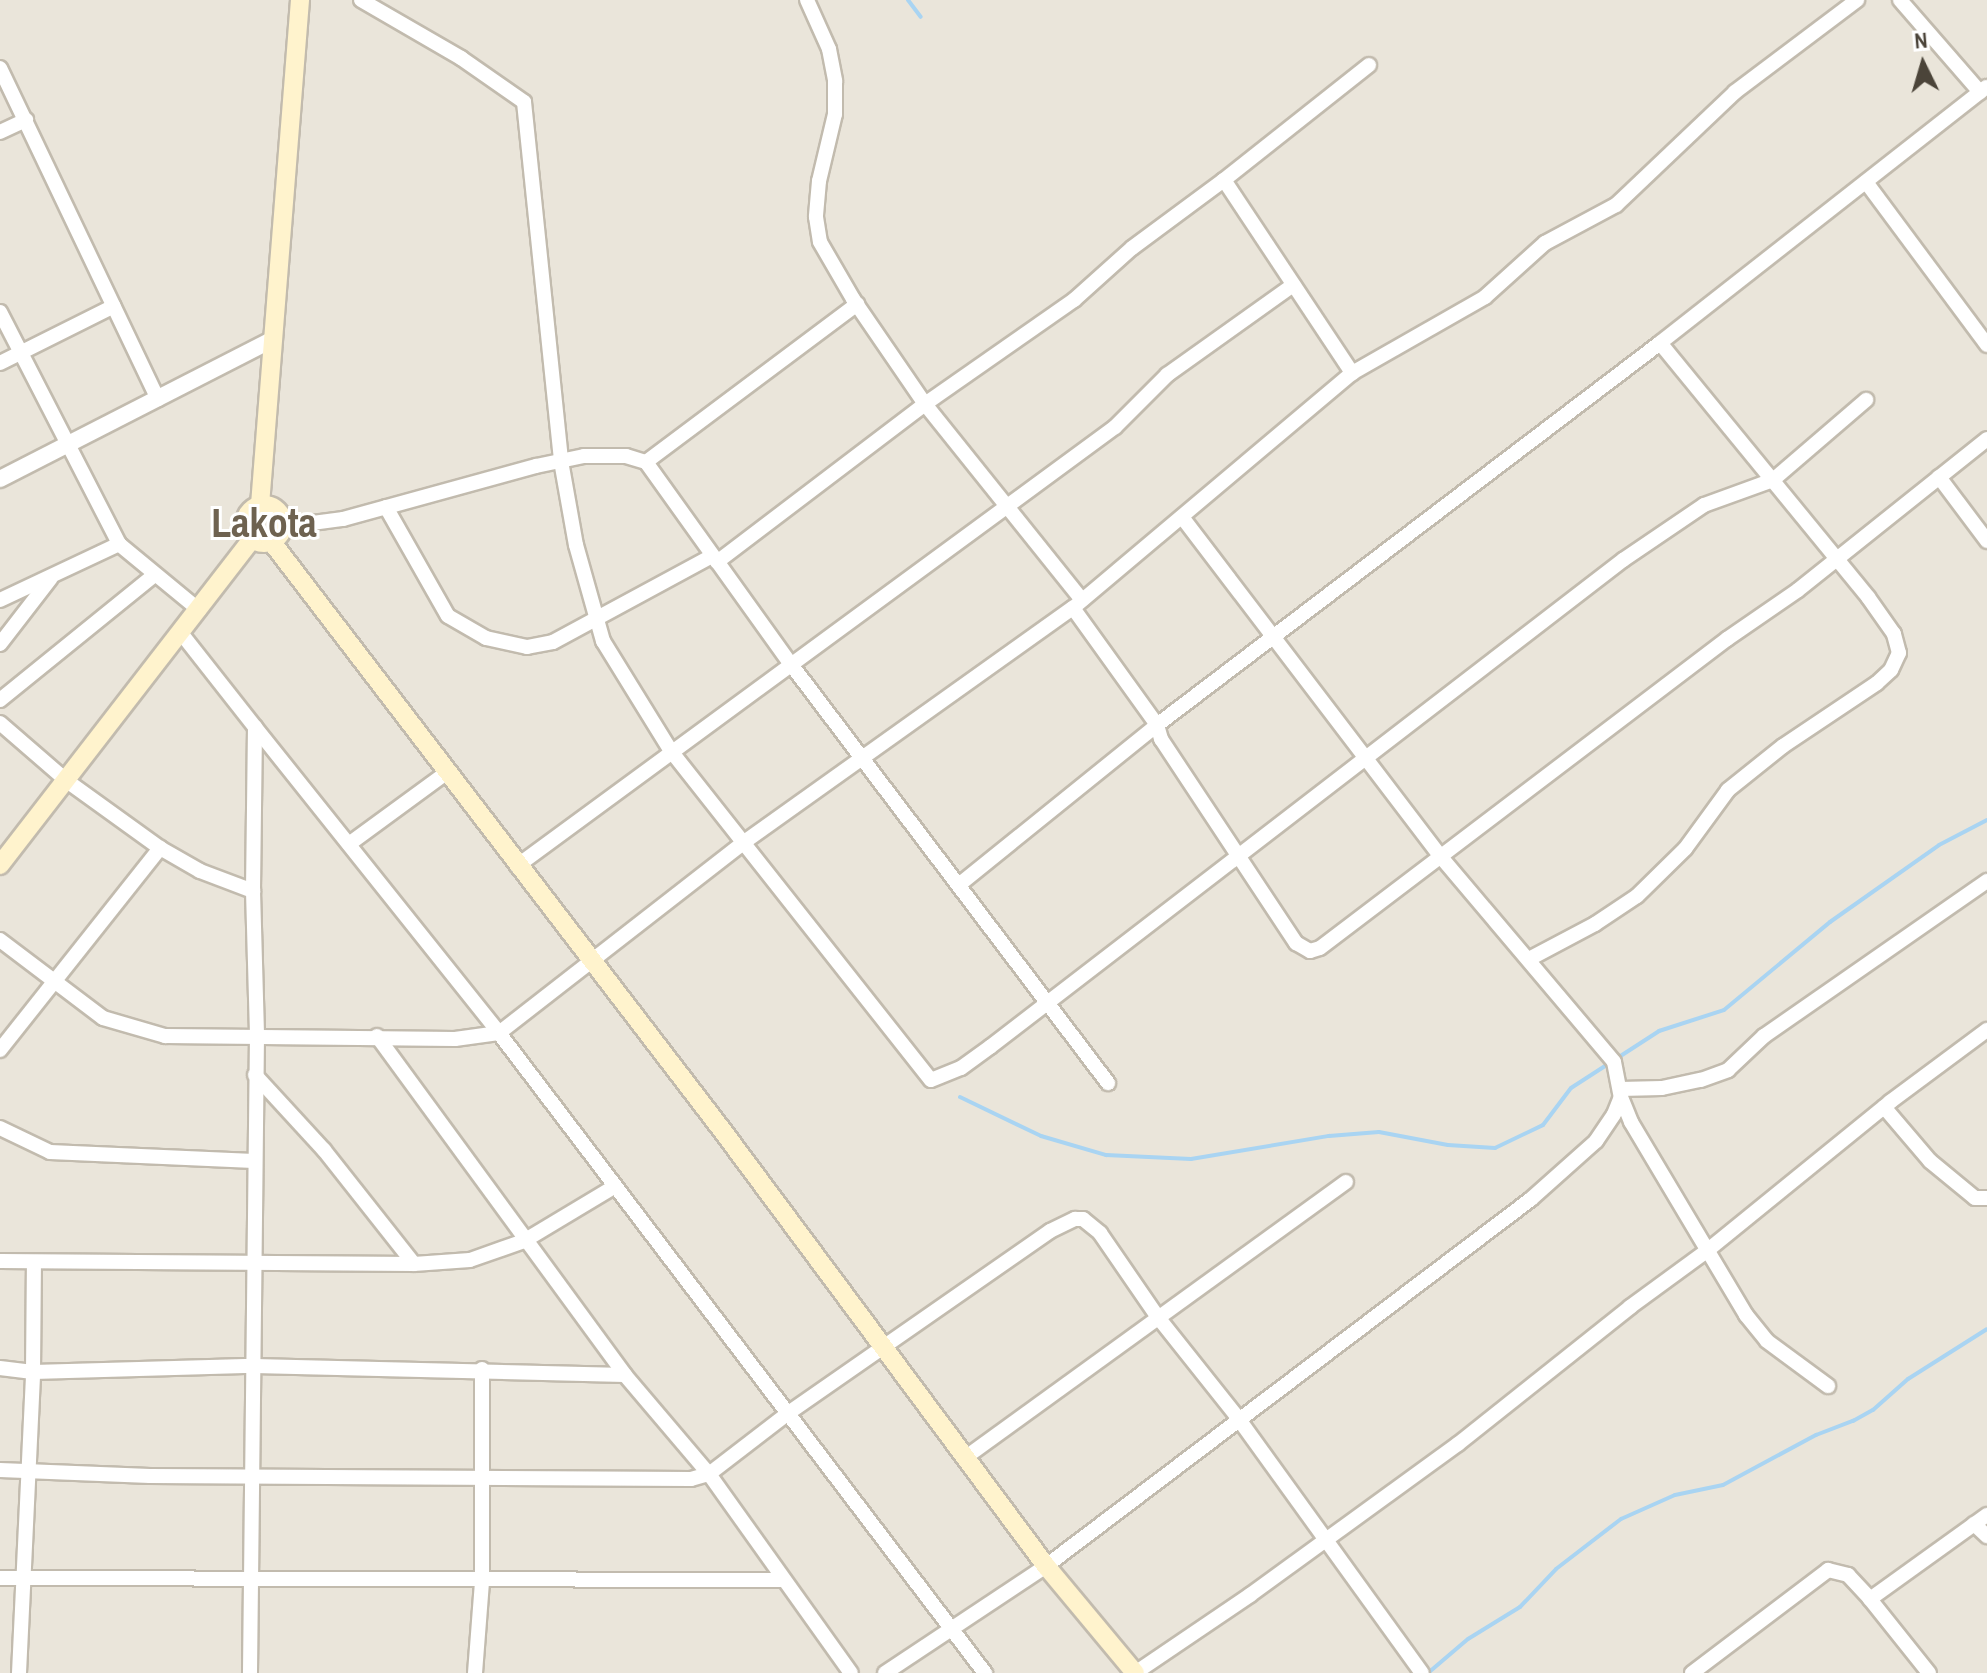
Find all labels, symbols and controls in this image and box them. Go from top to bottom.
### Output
north arrow [1883,24,1963,104]
text: N [1913,25,1929,56]
district label: Lakota [211,499,317,547]

